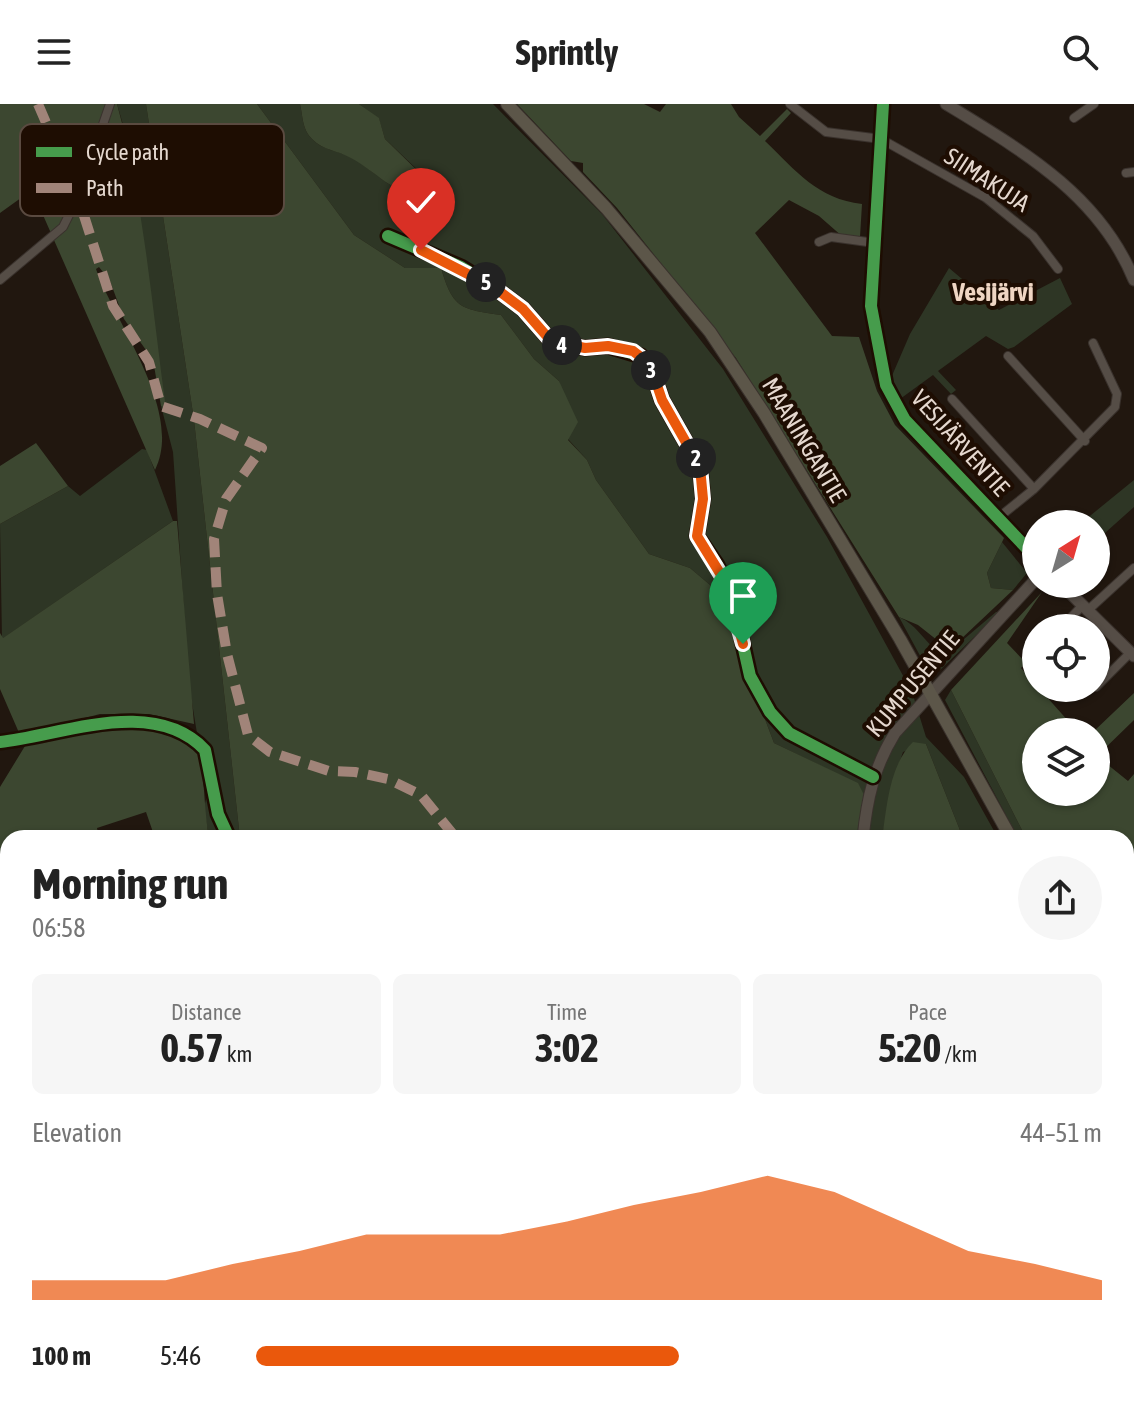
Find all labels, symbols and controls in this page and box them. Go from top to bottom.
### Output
icon: menu [32,30,76,74]
icon: search [1058,30,1102,74]
text: Sprintly [516,31,618,73]
legend [20,124,284,216]
text: Cycle path [86,139,169,165]
street label: SIIMAKUJA [940,142,1035,217]
pin [387,168,455,250]
text: Path [86,175,124,201]
icon: check [399,180,443,224]
pin: 5 [466,262,506,302]
text: 5 [481,269,491,295]
district label: Vesijärvi [951,277,1034,307]
pin: 4 [542,325,582,365]
text: 4 [557,332,567,358]
pin: 3 [631,350,671,390]
text: 3 [646,357,656,383]
street label: MAANINGANTIE [757,373,852,507]
street label: VESIJÄRVENTIE [906,384,1015,501]
pin: 2 [676,438,716,478]
text: 2 [691,445,701,471]
north arrow [1022,510,1110,598]
map controls [1022,510,1110,806]
pin [709,562,777,644]
icon: arrive [721,574,765,618]
button: locate [1022,614,1110,702]
street label: KUMPUSENTIE [861,625,965,742]
button: layers [1022,718,1110,806]
button: share [1018,856,1102,940]
text: Morning run [32,858,228,908]
text: 06:58 [32,913,86,943]
text: Distance [171,999,242,1025]
text: Time [547,999,587,1025]
text: Pace [908,999,947,1025]
text: 0.57 [160,1025,224,1070]
text: 3:02 [535,1025,599,1070]
text: 5:20 [878,1025,941,1070]
text: km [224,1041,252,1067]
text: /km [941,1041,977,1067]
text: Elevation [32,1118,122,1148]
text: 44–51 m [1020,1118,1102,1148]
text: 100 m [32,1341,91,1371]
text: 5:46 [160,1341,201,1371]

